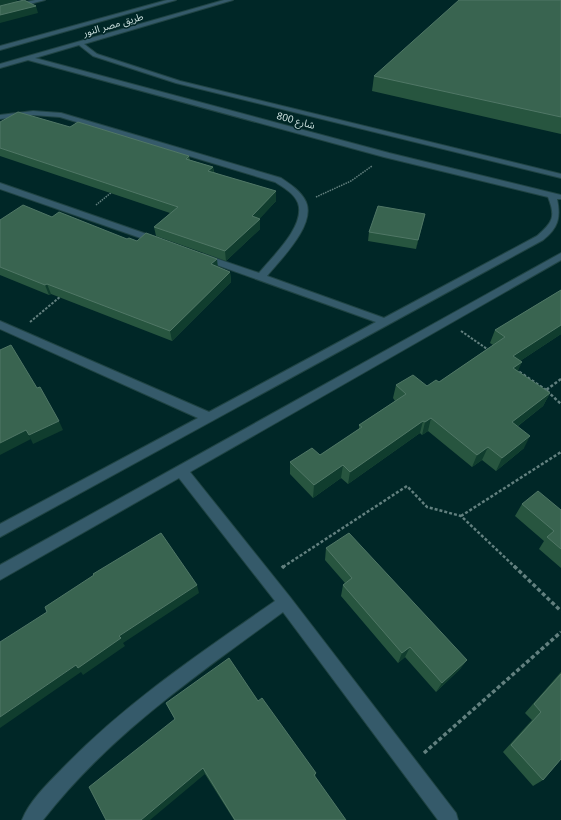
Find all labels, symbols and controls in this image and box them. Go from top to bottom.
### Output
street label: طريق مصر النور [80,9,145,40]
street label: شارع 800 [275,108,317,133]

